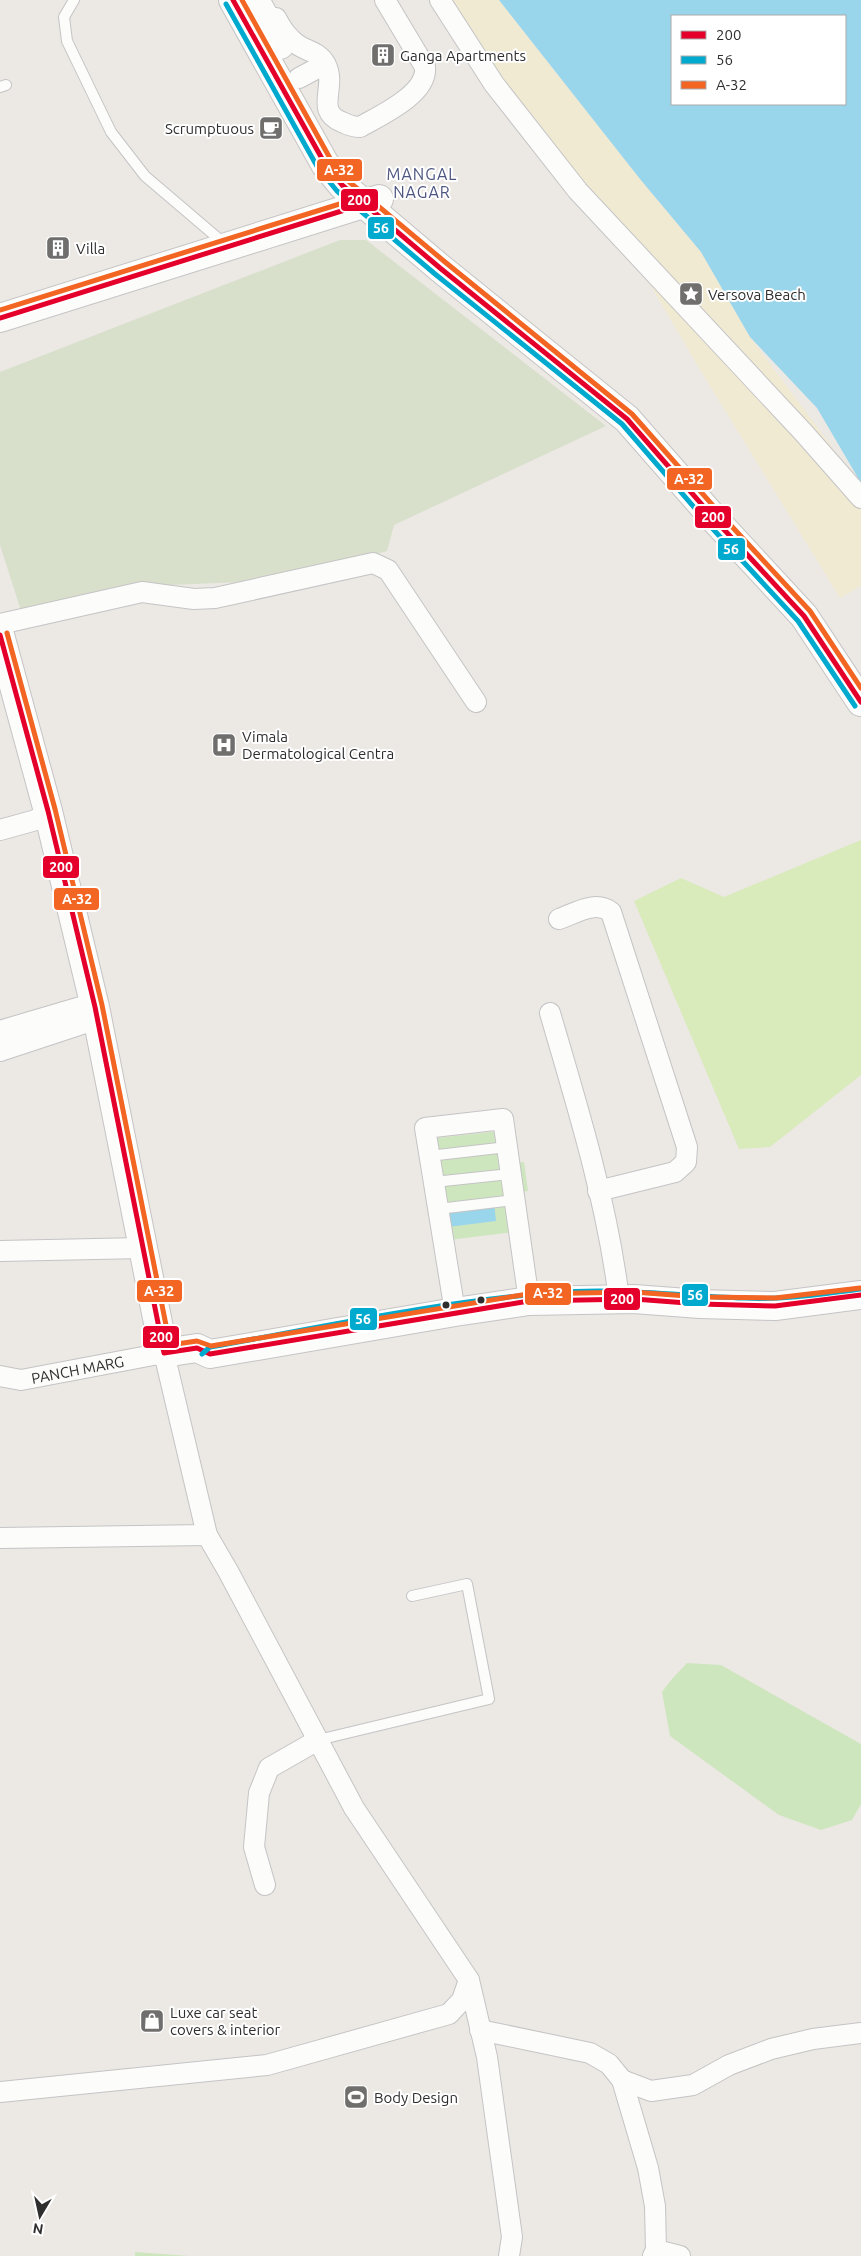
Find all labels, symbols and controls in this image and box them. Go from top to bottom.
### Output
legend [671,15,846,105]
text: 200 [716,26,741,43]
building icon: Ganga Apartments [370,42,396,68]
place label: Ganga Apartments [400,47,526,64]
text: 56 [716,51,733,68]
text: A-32 [716,76,747,93]
cafe icon: Scrumptuous [258,115,284,141]
place label: Scrumptuous [165,120,254,137]
line badge: A-32 [316,158,363,182]
text: A-32 [324,162,354,178]
district label: MANGAL NAGAR [387,165,457,201]
line badge: 200 [340,188,379,212]
text: 200 [347,192,371,208]
line badge: 56 [367,216,395,240]
text: 56 [373,220,389,236]
building icon: Villa [45,235,71,261]
place label: Villa [76,240,105,257]
place icon: Versova Beach [678,281,704,307]
place label: Versova Beach [708,286,806,303]
line badge: A-32 [666,467,713,491]
text: A-32 [674,471,704,487]
line badge: 200 [694,505,732,529]
text: 200 [701,509,725,525]
line badge: 56 [717,537,746,561]
text: 56 [723,541,739,557]
place label: Vimala Dermatological Centra [242,728,394,762]
hospital icon: Vimala Dermatological Centra [211,732,237,758]
line badge: 200 [42,855,80,879]
text: 200 [49,859,73,875]
line badge: A-32 [53,887,100,911]
text: A-32 [62,891,92,907]
line badge: A-32 [136,1279,183,1303]
line badge: A-32 [524,1282,572,1306]
text: A-32 [144,1283,174,1299]
line badge: 56 [681,1283,709,1307]
text: A-32 [533,1285,563,1301]
line badge: 200 [603,1287,641,1311]
text: 56 [687,1287,703,1303]
text: 200 [610,1291,634,1307]
unlabelled marker [476,1295,486,1305]
unlabelled marker [441,1300,451,1310]
line badge: 56 [349,1307,378,1331]
text: 56 [355,1311,371,1327]
line badge: 200 [142,1325,180,1349]
text: 200 [149,1329,173,1345]
street label: PANCH MARG [30,1352,125,1386]
place label: Luxe car seat covers & interior [170,2004,281,2038]
shop icon: Luxe car seat covers & interior [139,2008,165,2034]
sports icon: Body Design [343,2084,369,2110]
place label: Body Design [374,2089,458,2106]
north arrow [15,2191,65,2241]
text: N [32,2220,44,2238]

